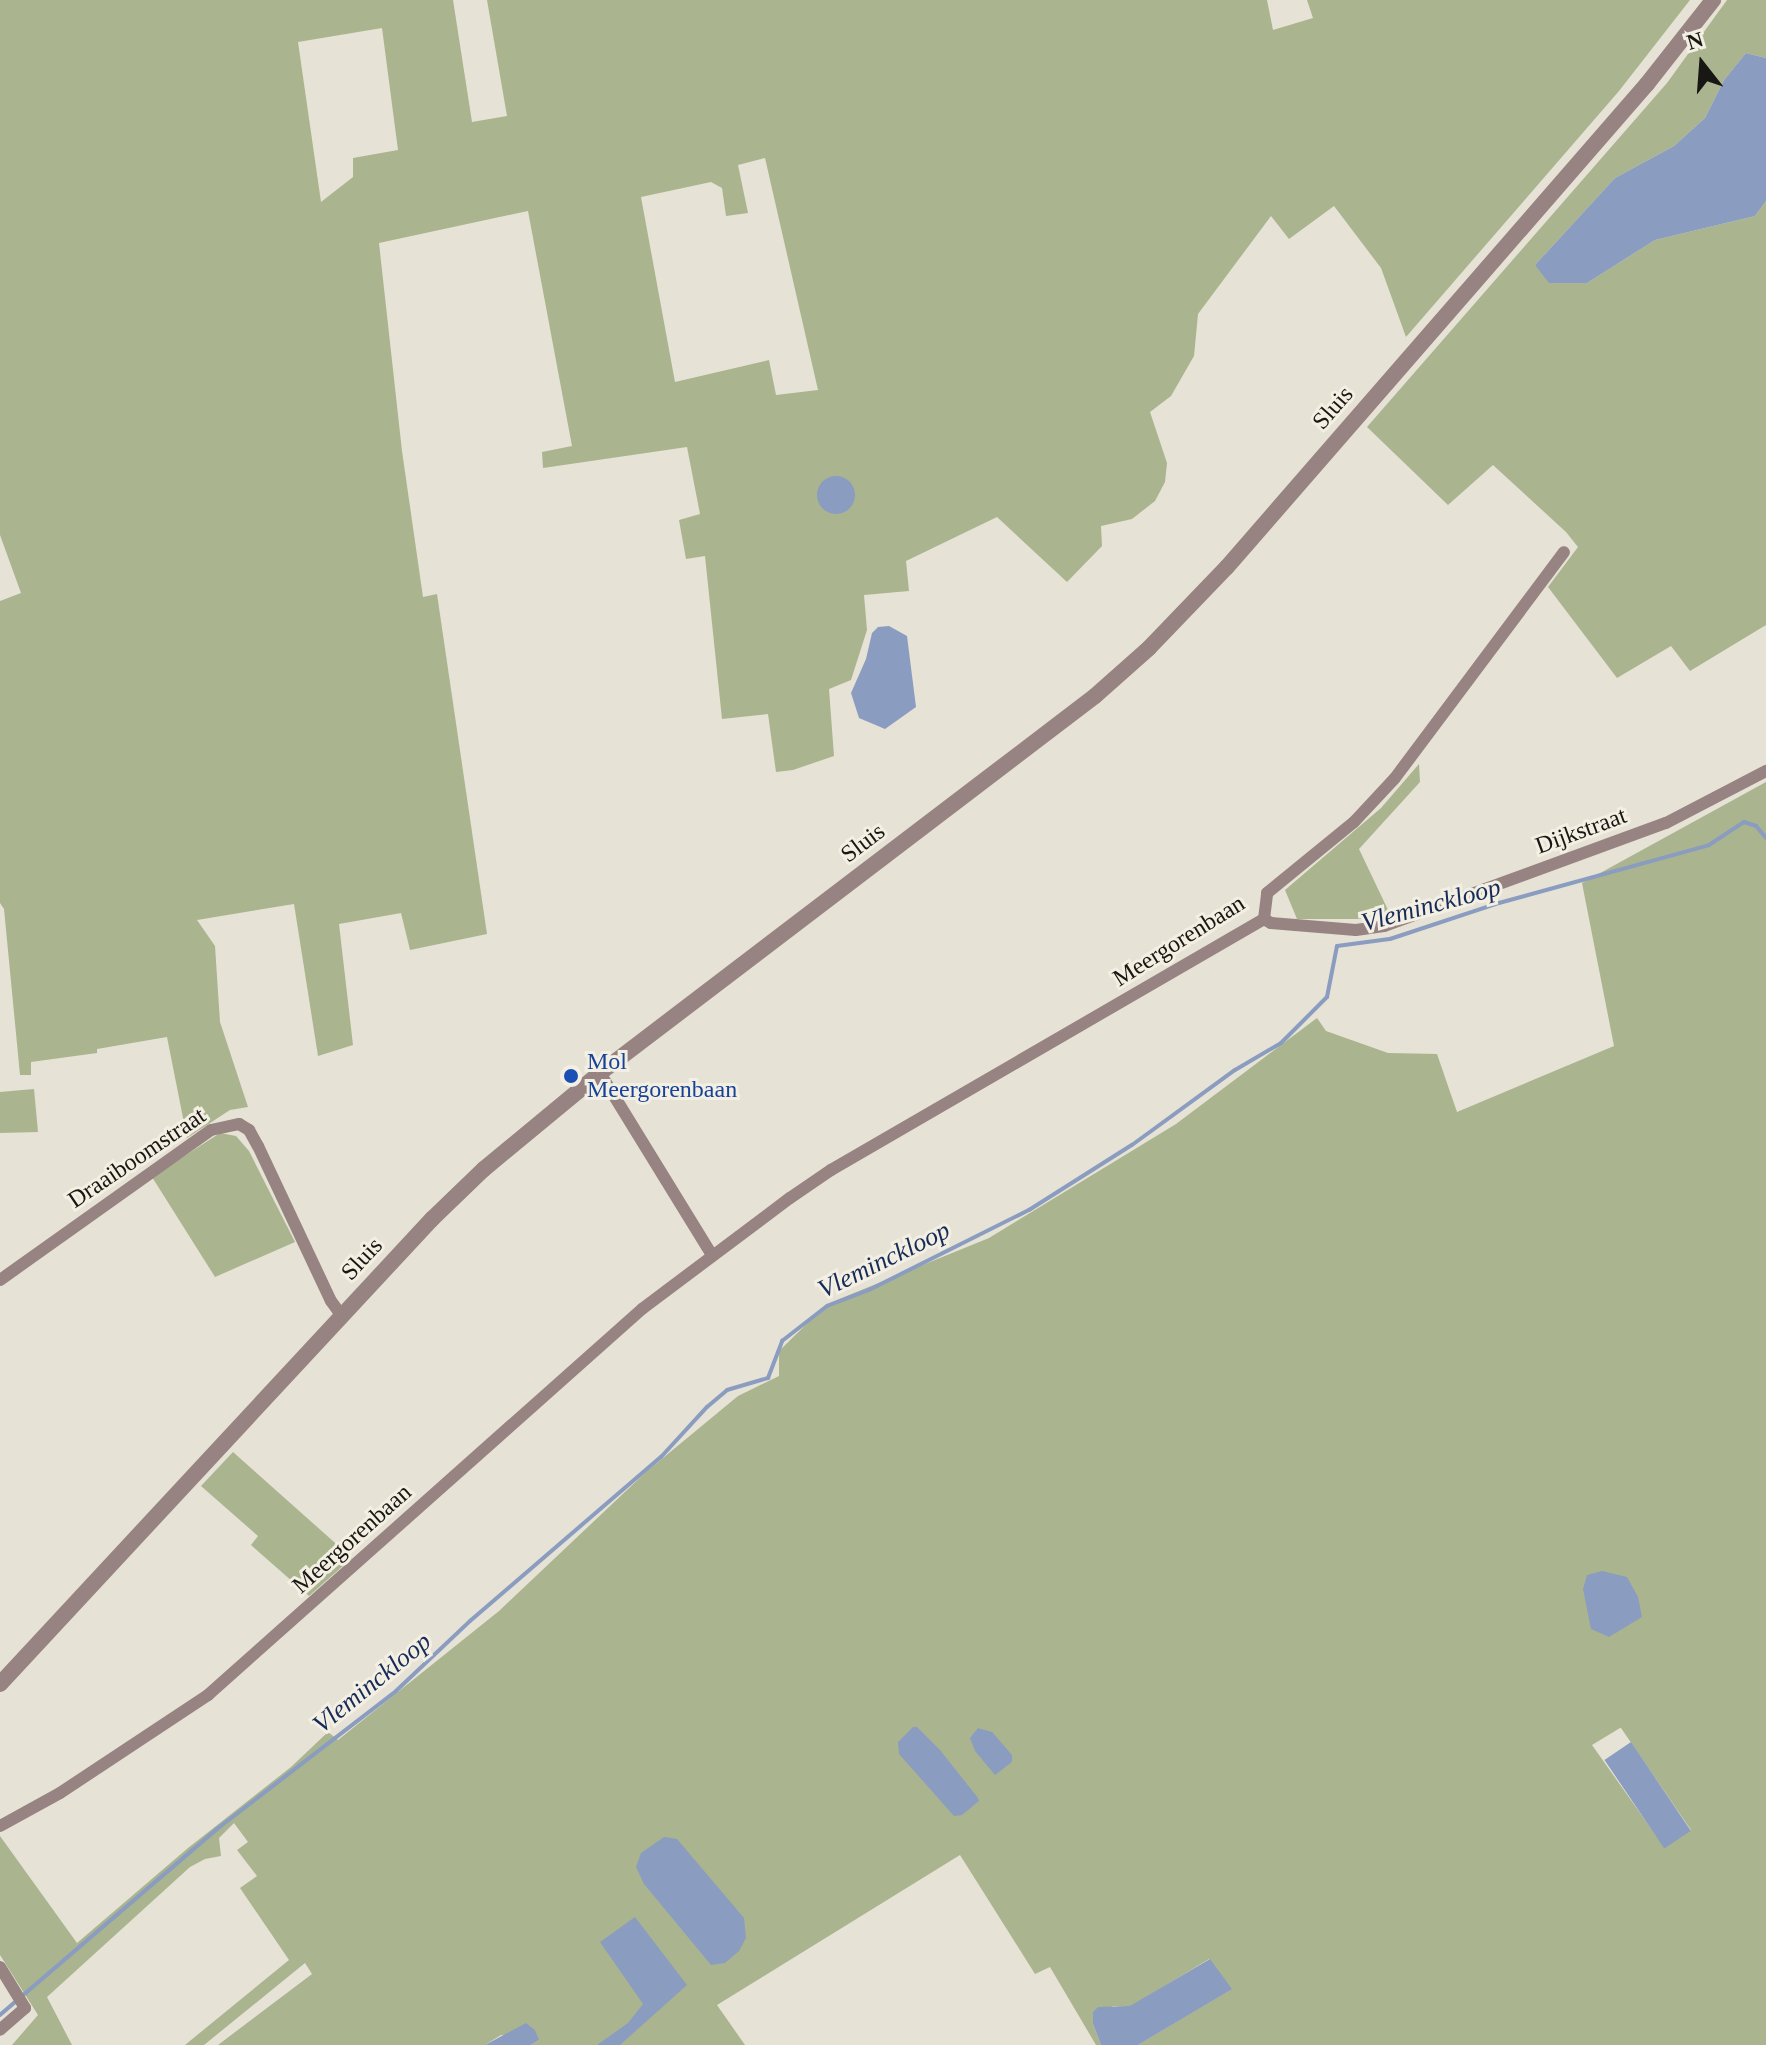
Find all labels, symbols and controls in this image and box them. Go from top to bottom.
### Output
north arrow [1662,24,1742,104]
text: N [1684,26,1706,55]
street label: Sluis [1306,380,1360,436]
street label: Dijkstraat [1532,801,1630,861]
street label: Sluis [835,817,891,869]
water label: Vleminckloop [1358,871,1504,939]
street label: Meergorenbaan [1108,889,1250,993]
place label: Mol Meergorenbaan [587,1048,737,1104]
marker: Mol Meergorenbaan [562,1067,580,1085]
street label: Draaiboomstraat [63,1101,211,1215]
water label: Vleminckloop [813,1215,955,1305]
street label: Sluis [335,1232,389,1286]
street label: Meergorenbaan [287,1478,417,1600]
water label: Vleminckloop [307,1626,437,1740]

